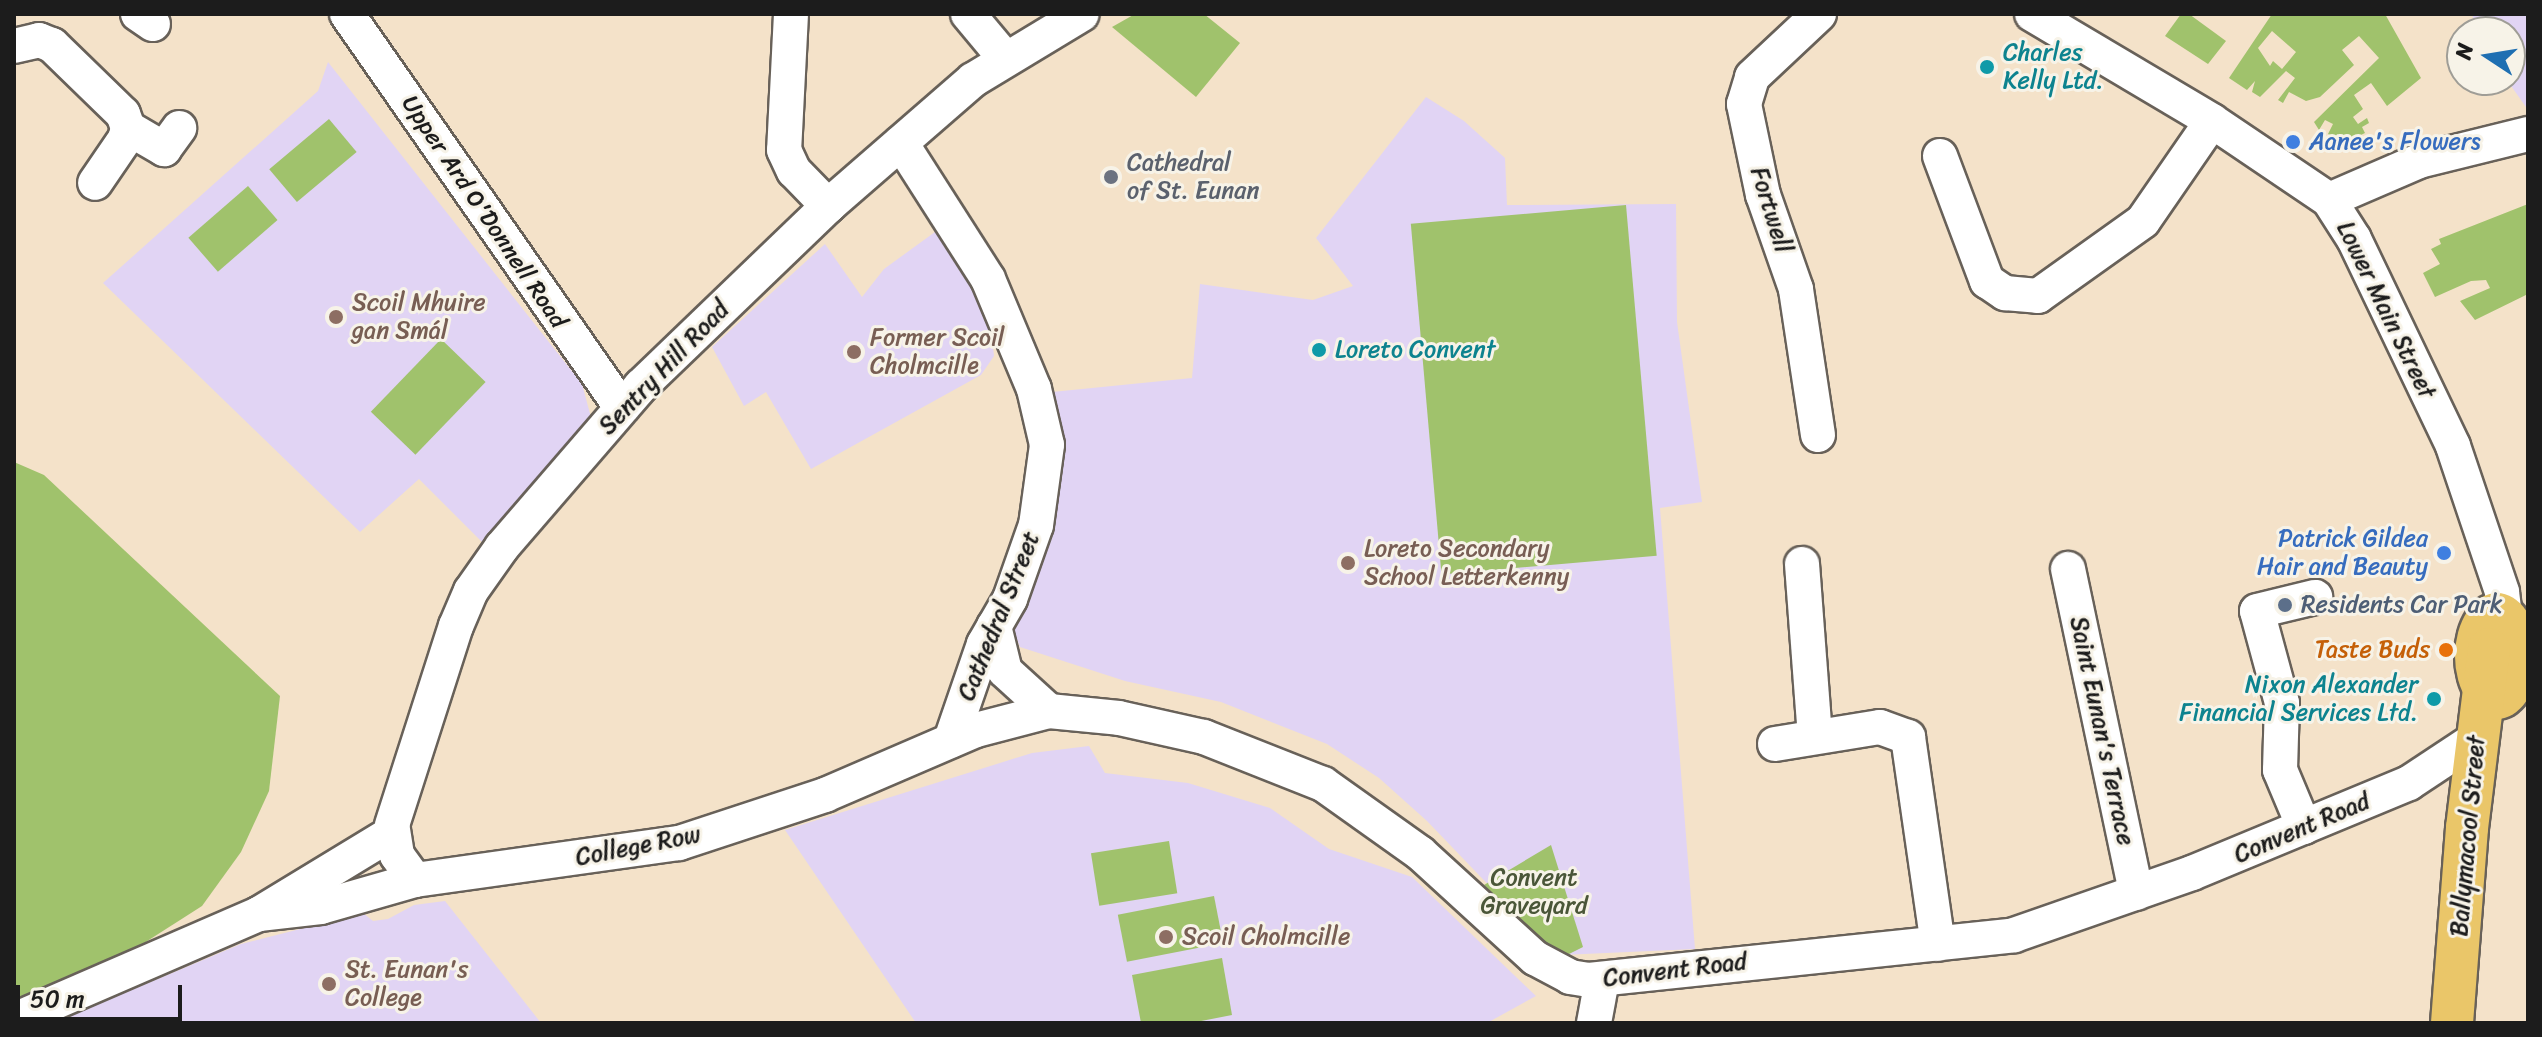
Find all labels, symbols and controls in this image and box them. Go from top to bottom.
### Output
north arrow [2446,16,2526,96]
place label: Charles Kelly Ltd. [2003,39,2104,95]
text: N [2443,40,2485,63]
marker: Charles Kelly Ltd. [1978,58,1996,76]
street label: Upper Ard O'Donnell Road [395,90,573,334]
place label: Aanee's Flowers [2309,128,2482,156]
marker: Aanee's Flowers [2284,133,2302,151]
place label: Cathedral of St. Eunan [1127,149,1259,205]
street label: Fortwell [1744,164,1798,256]
marker: Cathedral of St. Eunan [1102,168,1120,186]
street label: Lower Main Street [2330,216,2442,404]
place label: Scoil Mhuire gan Smál [352,289,484,345]
street label: Sentry Hill Road [593,295,735,441]
marker: Scoil Mhuire gan Smál [327,308,345,326]
place label: Former Scoil Cholmcille [870,324,1005,380]
place label: Loreto Convent [1335,336,1496,364]
marker: Loreto Convent [1310,341,1328,359]
marker: Former Scoil Cholmcille [845,343,863,361]
place label: Patrick Gildea Hair and Beauty [2257,525,2428,581]
street label: Cathedral Street [952,527,1046,705]
place label: Loreto Secondary School Letterkenny [1364,535,1569,591]
marker: Patrick Gildea Hair and Beauty [2435,544,2453,562]
marker: Loreto Secondary School Letterkenny [1339,554,1357,572]
place label: Residents Car Park [2301,591,2503,619]
marker: Residents Car Park [2276,596,2294,614]
street label: Saint Eunan's Terrace [2064,615,2140,847]
place label: Taste Buds [2315,636,2430,664]
marker: Taste Buds [2437,641,2455,659]
place label: Nixon Alexander Financial Services Ltd. [2179,671,2418,727]
marker: Nixon Alexander Financial Services Ltd. [2425,690,2443,708]
street label: Ballymacool Street [2445,734,2491,938]
street label: Convent Road [2230,786,2374,870]
street label: College Row [573,820,703,872]
park label: Convent Graveyard [1480,864,1588,920]
place label: Scoil Cholmcille [1182,923,1350,951]
marker: Scoil Cholmcille [1157,928,1175,946]
street label: Convent Road [1601,947,1749,993]
place label: St. Eunan's College [345,956,467,1012]
scale bar [20,969,186,1019]
marker: St. Eunan's College [320,975,338,993]
text: 50 m [30,978,85,1020]

